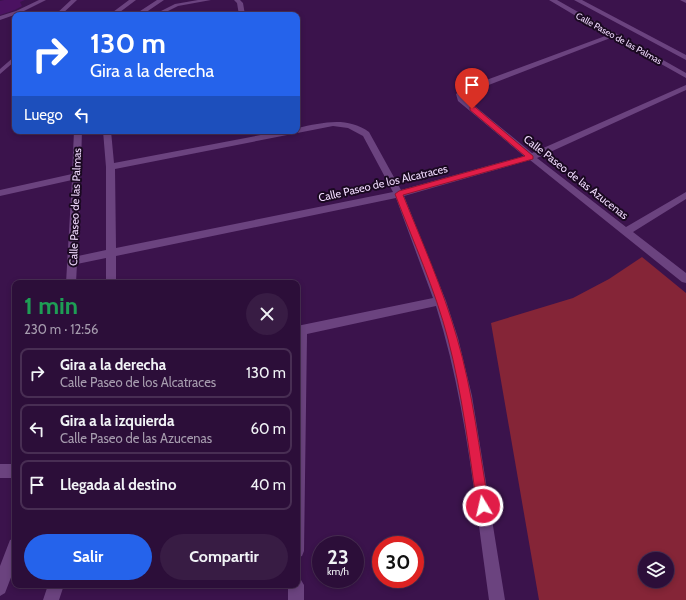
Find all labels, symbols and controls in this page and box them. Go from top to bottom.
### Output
street label: Calle Paseo de las Palmas [574,10,664,66]
text: 130 m [90,26,166,60]
icon: right [24,28,76,80]
text: Gira a la derecha [90,60,214,82]
pin [455,68,489,109]
icon: arrive [461,74,483,96]
icon: left [71,104,93,126]
text: Luego [24,106,63,124]
street label: Calle Paseo de las Azucenas [521,132,631,222]
street label: Calle Paseo de las Palmas [66,147,84,266]
street label: Calle Paseo de los Alcatraces [317,161,449,205]
text: 1 min [24,291,78,320]
button: close [246,293,288,335]
text: 230 m · 12:56 [24,321,98,337]
text: Gira a la derecha [60,356,166,374]
icon: right [26,362,48,384]
text: 130 m [246,364,286,382]
text: Calle Paseo de los Alcatraces [60,374,216,390]
text: Gira a la izquierda [60,412,174,430]
icon: left [26,418,48,440]
text: 60 m [250,420,286,438]
text: Calle Paseo de las Azucenas [60,430,212,446]
icon: arrive [26,474,48,496]
text: Llegada al destino [60,476,176,494]
text: 40 m [250,476,286,494]
position arrow [462,485,504,527]
button: Salir [24,534,152,580]
button: Compartir [160,534,288,580]
speed limit sign: 30 [372,536,424,588]
text: 23 [327,545,349,569]
map controls [638,552,674,588]
button: layers [638,552,674,588]
text: km/h [327,565,349,578]

